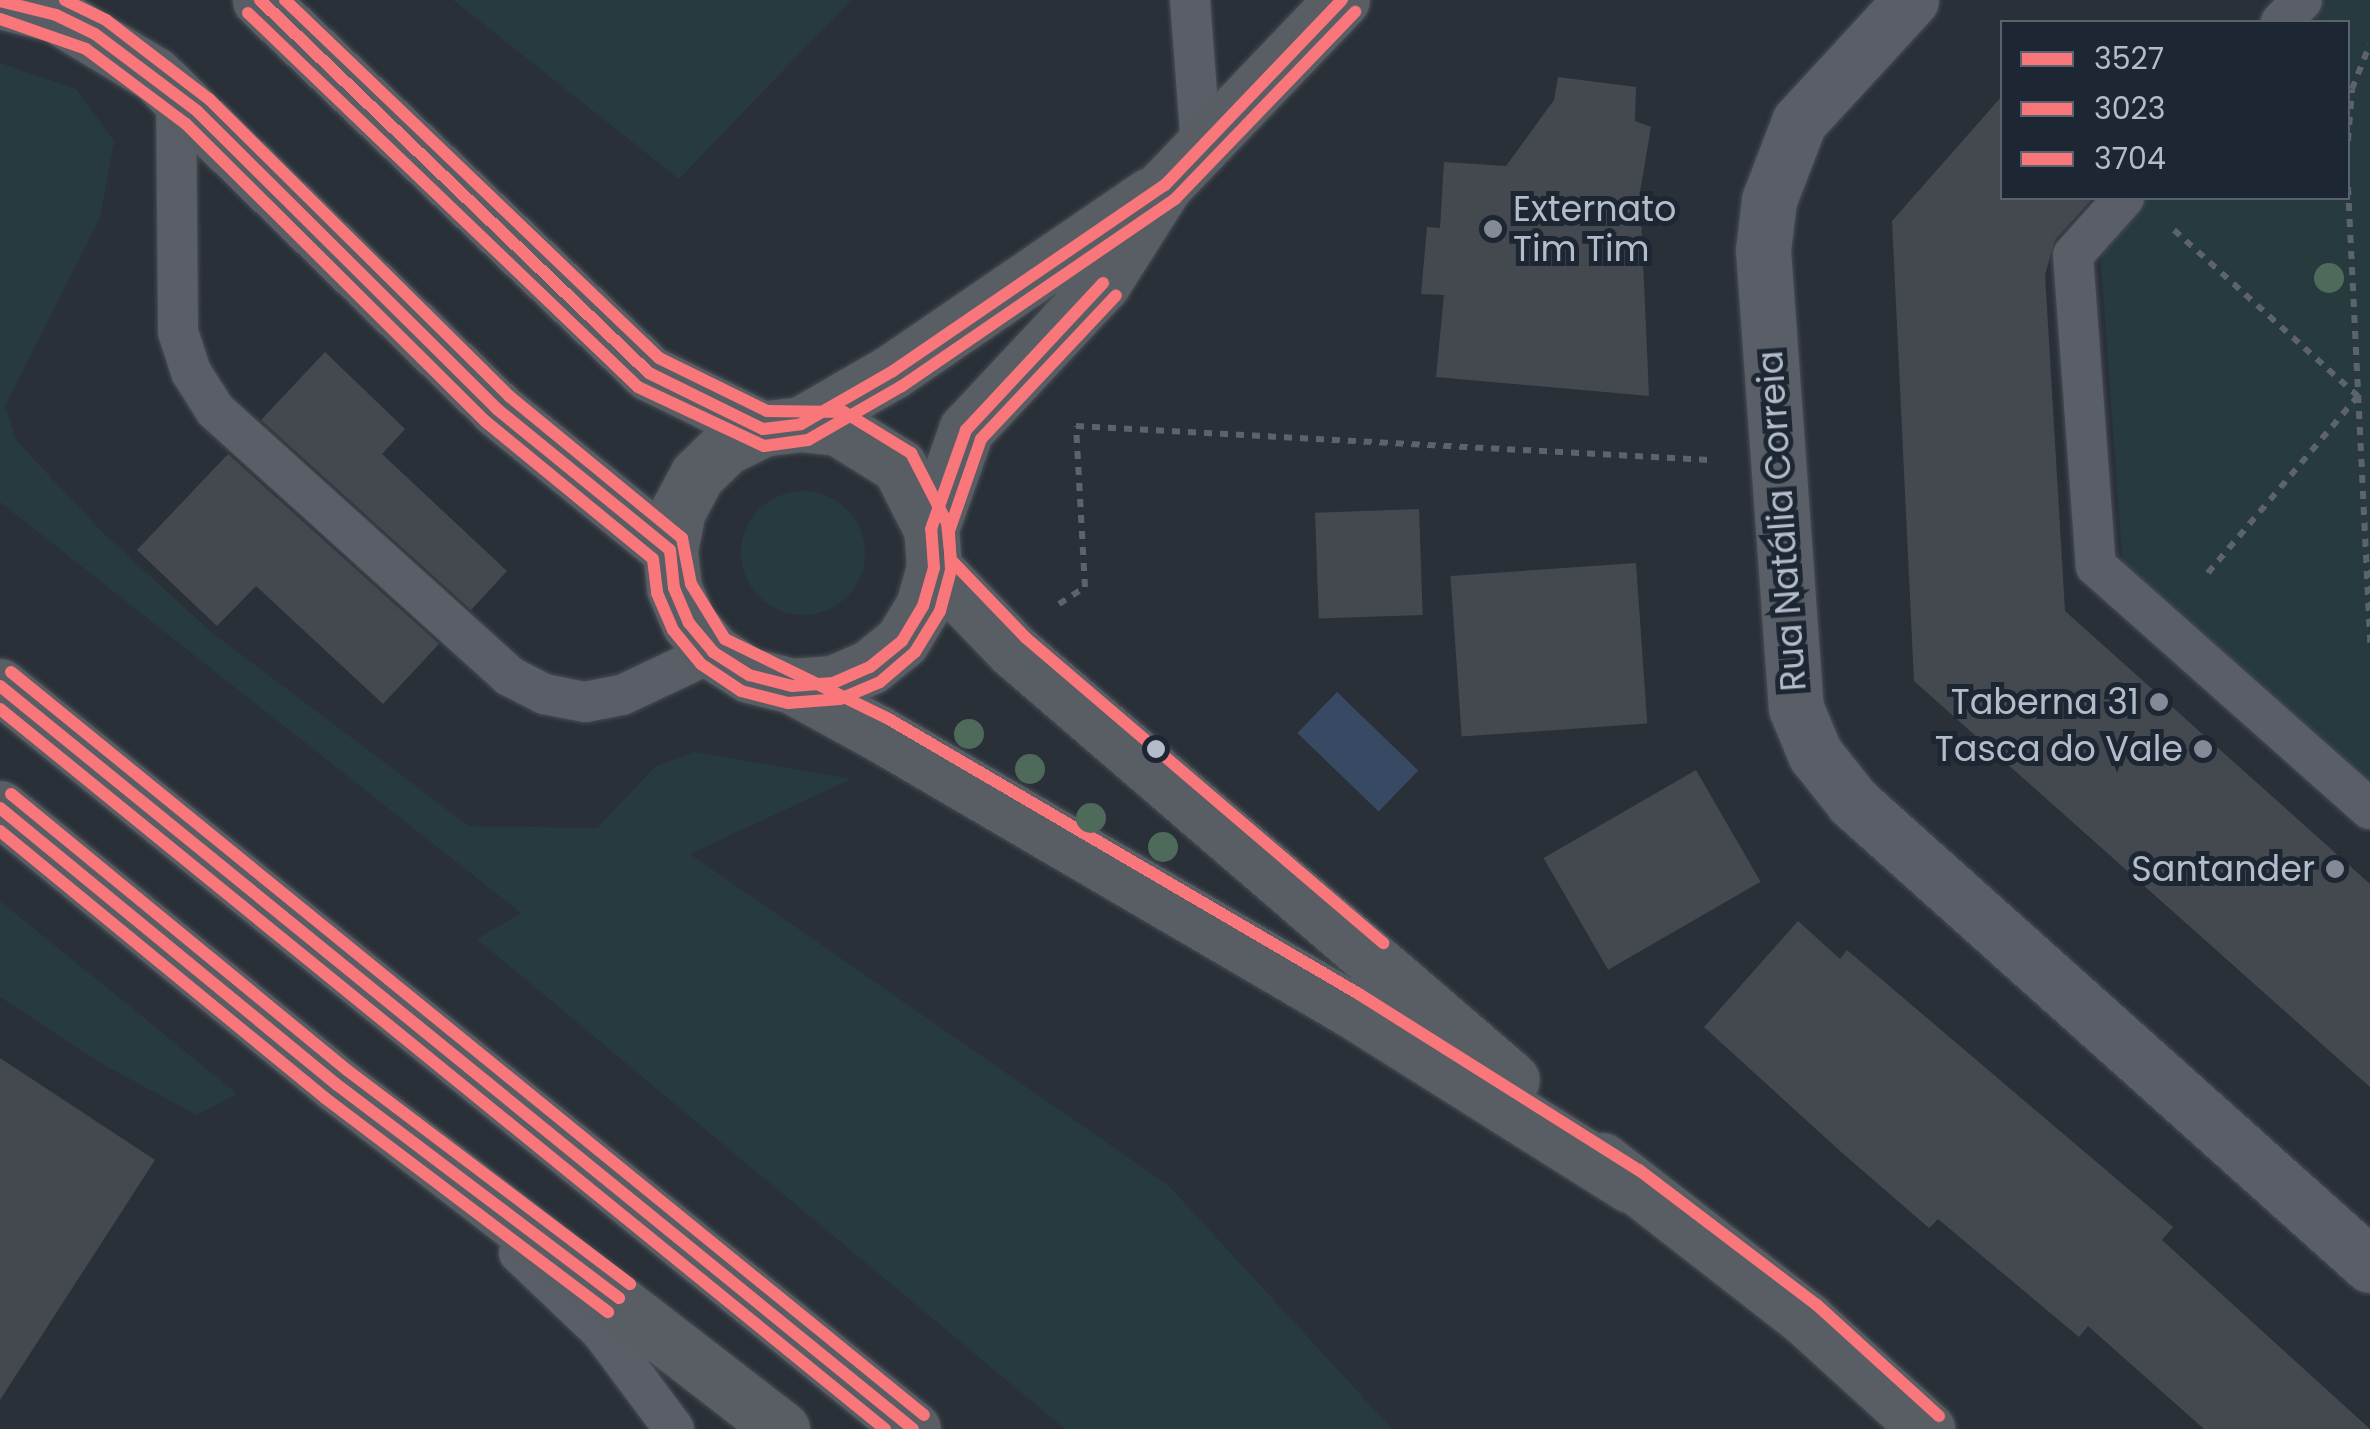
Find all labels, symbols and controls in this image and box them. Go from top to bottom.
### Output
legend [2000,20,2350,200]
text: 3527 [2094,37,2164,80]
text: 3023 [2094,87,2165,130]
text: 3704 [2094,137,2166,180]
place label: Externato Tim Tim [1513,188,1676,270]
marker: Externato Tim Tim [1482,218,1504,240]
street label: Rua Natália Correia [1749,349,1815,693]
place label: Taberna 31 [1951,681,2139,723]
marker: Taberna 31 [2148,691,2170,713]
place label: Tasca do Vale [1935,728,2183,770]
marker: Tasca do Vale [2192,738,2214,760]
unlabelled marker [1146,739,1166,759]
place label: Santander [2131,848,2315,890]
marker: Santander [2324,858,2346,880]

